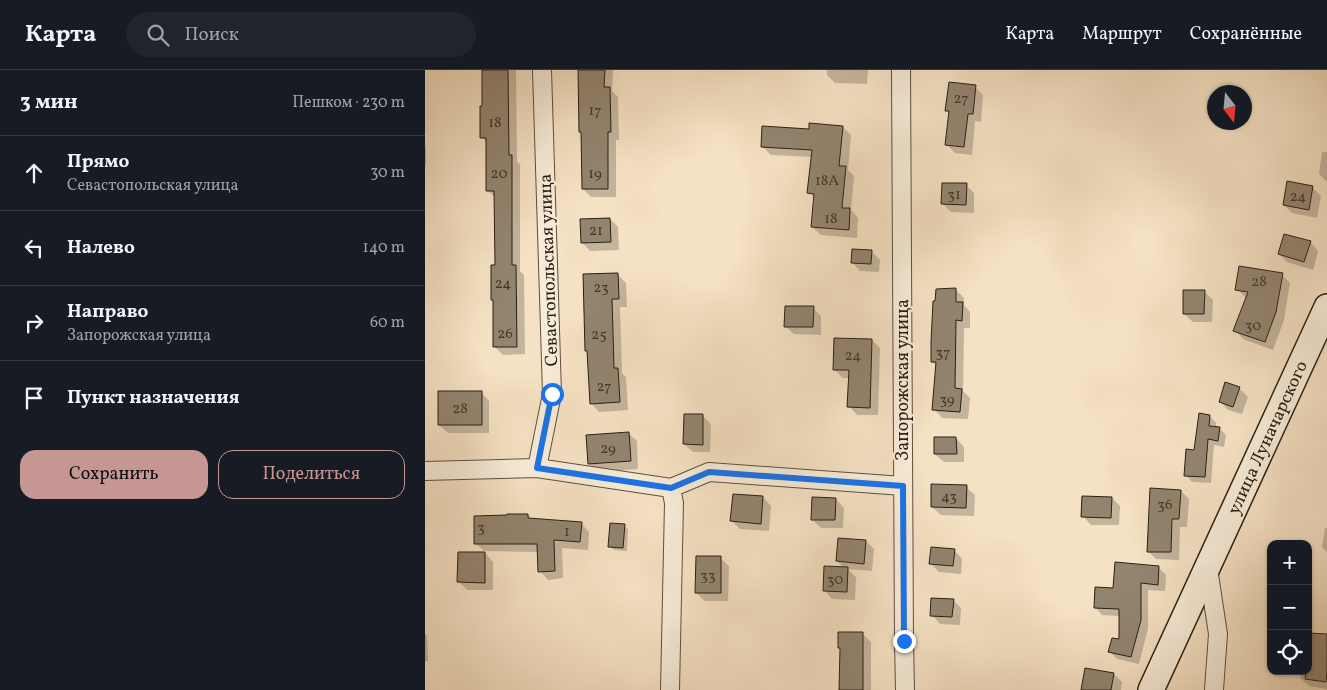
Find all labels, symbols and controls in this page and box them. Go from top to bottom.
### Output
search box [126,12,476,57]
text: Карта [25,18,96,52]
icon: search [144,21,172,49]
text: Поиск [184,22,239,48]
text: Карта [1005,22,1054,47]
text: Маршрут [1082,22,1162,47]
text: Сохранённые [1190,22,1302,47]
north arrow [1207,85,1252,130]
text: 3 мин [20,88,78,117]
house number: 27 [954,89,968,110]
text: Пешком · 230 m [292,92,405,114]
house number: 17 [588,101,602,122]
house number: 18 [488,113,502,134]
text: Прямо [67,149,129,175]
icon: ahead [20,159,48,187]
text: 30 m [370,162,405,184]
house number: 20 [491,164,507,185]
house number: 19 [588,164,602,185]
house number: 18А [815,171,839,192]
street label: Севастопольская улица [534,173,565,367]
text: Севастопольская улица [67,175,238,197]
house number: 31 [947,185,961,206]
house number: 24 [1290,187,1306,208]
house number: 18 [824,209,838,230]
house number: 21 [589,221,603,242]
icon: left [20,234,48,262]
text: Налево [67,235,135,261]
text: 140 m [363,237,405,259]
house number: 28 [1251,272,1267,293]
house number: 24 [495,274,511,295]
house number: 23 [593,278,609,299]
text: Направо [67,299,149,325]
street label: Запорожская улица [891,299,916,461]
icon: right [20,309,48,337]
text: 60 m [370,312,405,334]
house number: 30 [1245,316,1261,337]
house number: 26 [497,324,513,345]
text: Запорожская улица [67,325,211,347]
house number: 25 [591,325,607,346]
house number: 37 [936,343,950,364]
house number: 24 [845,346,861,367]
street label: улица Луначарского [1222,357,1315,519]
house number: 27 [597,377,611,398]
route start [541,383,564,406]
icon: arrive [20,384,48,412]
text: Пункт назначения [67,385,240,411]
house number: 39 [939,390,955,411]
house number: 28 [452,399,468,420]
house number: 29 [600,439,616,460]
button: Сохранить [20,450,208,499]
button: Поделиться [218,450,405,499]
house number: 43 [941,487,957,508]
house number: 36 [1157,495,1173,516]
house number: 3 [477,518,485,539]
house number: 1 [564,522,570,543]
map controls [1267,540,1312,675]
button: + [1267,540,1312,585]
house number: 33 [700,566,716,587]
house number: 30 [827,570,843,591]
button: − [1267,585,1312,630]
route end [893,630,916,653]
button: locate [1267,630,1312,675]

